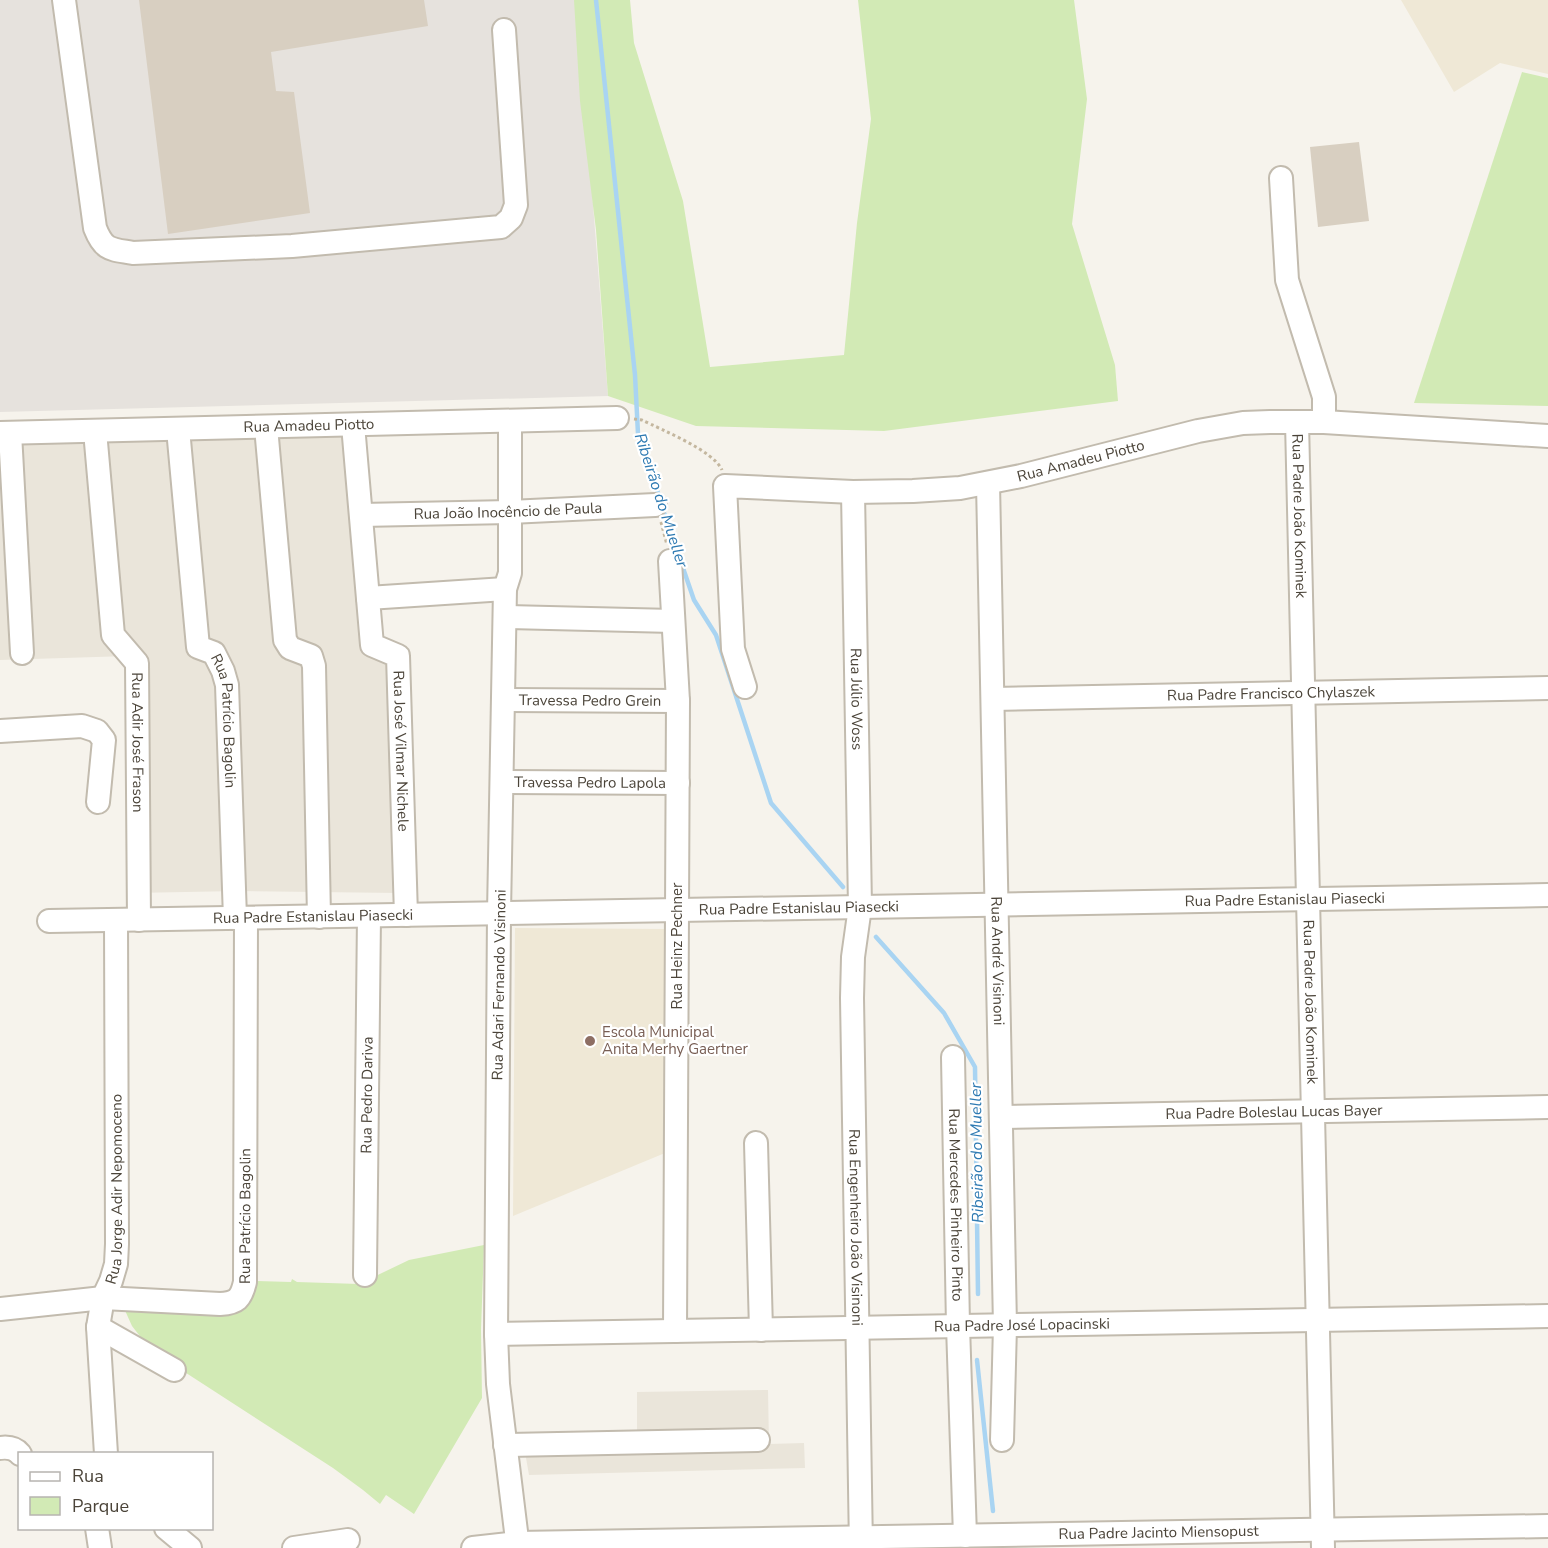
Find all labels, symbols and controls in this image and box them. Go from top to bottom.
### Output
street label: Rua Amadeu Piotto [243,414,375,437]
water label: Ribeirão do Mueller [629,430,694,572]
street label: Rua Padre João Kominek [1287,433,1311,599]
street label: Rua Amadeu Piotto [1015,435,1147,487]
street label: Rua João Inocêncio de Paula [413,498,603,524]
street label: Rua Júlio Woss [846,648,867,750]
street label: Rua Patrício Bagolin [206,650,241,789]
street label: Rua José Vilmar Nichele [388,670,413,832]
street label: Rua Adir José Frason [127,672,148,813]
street label: Rua Padre Francisco Chylaszek [1167,681,1376,706]
street label: Travessa Pedro Grein [519,690,661,711]
street label: Travessa Pedro Lapola [514,772,666,793]
street label: Rua Heinz Pechner [667,882,687,1009]
street label: Rua Padre Estanislau Piasecki [1185,888,1385,911]
street label: Rua Adari Fernando Visinoni [487,889,511,1081]
street label: Rua Padre Estanislau Piasecki [699,896,899,920]
street label: Rua André Visinoni [986,896,1009,1026]
street label: Rua Padre Estanislau Piasecki [213,905,413,928]
street label: Rua Padre João Kominek [1298,919,1322,1085]
place label: Escola Municipal Anita Merhy Gaertner [602,1022,749,1059]
marker: Escola Municipal Anita Merhy Gaertner [583,1034,597,1048]
street label: Rua Pedro Dariva [356,1036,378,1154]
water label: Ribeirão do Mueller [965,1081,989,1223]
street label: Rua Jorge Adir Nepomoceno [101,1094,127,1287]
street label: Rua Padre Boleslau Lucas Bayer [1165,1100,1383,1124]
street label: Rua Mercedes Pinheiro Pinto [944,1108,968,1302]
street label: Rua Engenheiro João Visinoni [844,1129,867,1326]
street label: Rua Patrício Bagolin [235,1148,255,1284]
street label: Rua Padre José Lopacinski [934,1313,1110,1337]
legend [18,1452,213,1530]
text: Rua [72,1464,104,1488]
text: Parque [72,1494,129,1518]
street label: Rua Padre Jacinto Miensopust [1058,1521,1260,1544]

